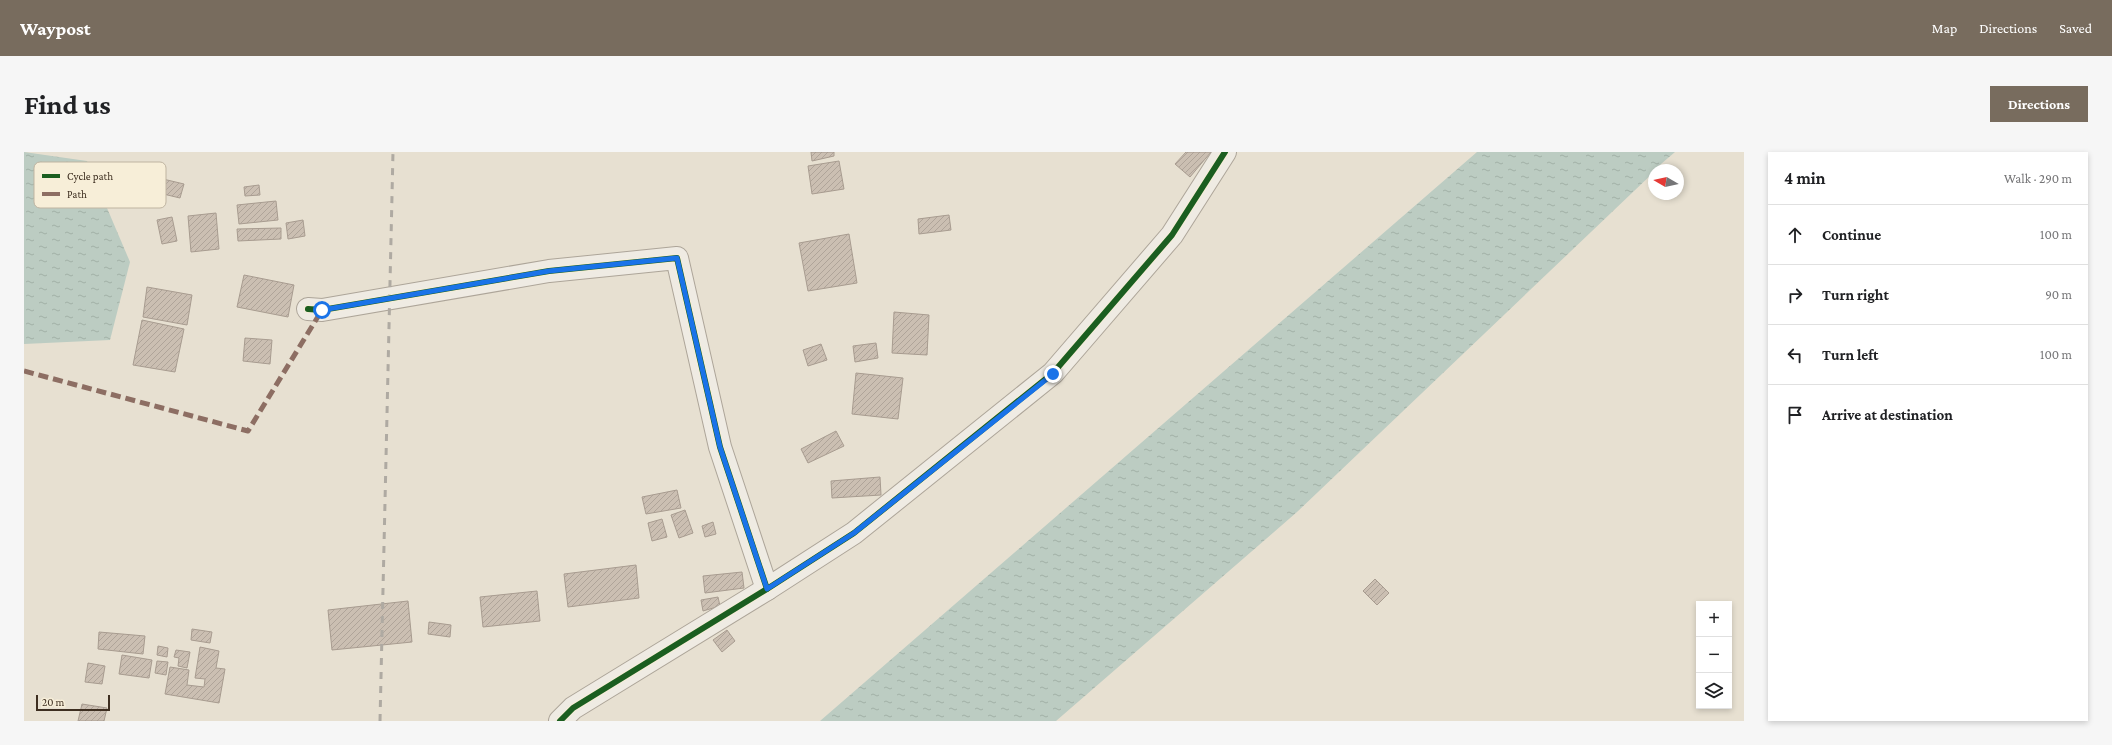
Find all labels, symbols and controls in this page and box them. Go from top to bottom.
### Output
text: Waypost [20,18,91,39]
text: Map [1932,20,1957,36]
text: Directions [1979,20,2037,36]
text: Saved [2059,20,2092,36]
button: Directions [1990,86,2088,122]
text: Find us [24,89,111,120]
legend [34,162,166,208]
north arrow [1648,164,1684,200]
text: 4 min [1784,169,1826,188]
text: Cycle path [67,170,113,183]
text: Walk · 290 m [2004,171,2072,186]
text: Path [67,188,87,200]
icon: ahead [1784,224,1806,246]
text: Continue [1822,227,1881,243]
text: 100 m [2040,227,2072,242]
icon: right [1784,284,1806,306]
text: Turn right [1822,287,1889,303]
text: 90 m [2045,287,2072,302]
route start [313,301,331,319]
icon: left [1784,344,1806,366]
text: Turn left [1822,347,1878,363]
text: 100 m [2040,347,2072,362]
route end [1044,365,1062,383]
icon: arrive [1784,404,1806,426]
text: Arrive at destination [1822,407,1953,423]
map controls [1696,601,1732,709]
button: + [1696,601,1732,637]
button: − [1696,637,1732,673]
button: layers [1696,673,1732,709]
scale bar [36,693,110,712]
text: 20 m [42,696,64,708]

